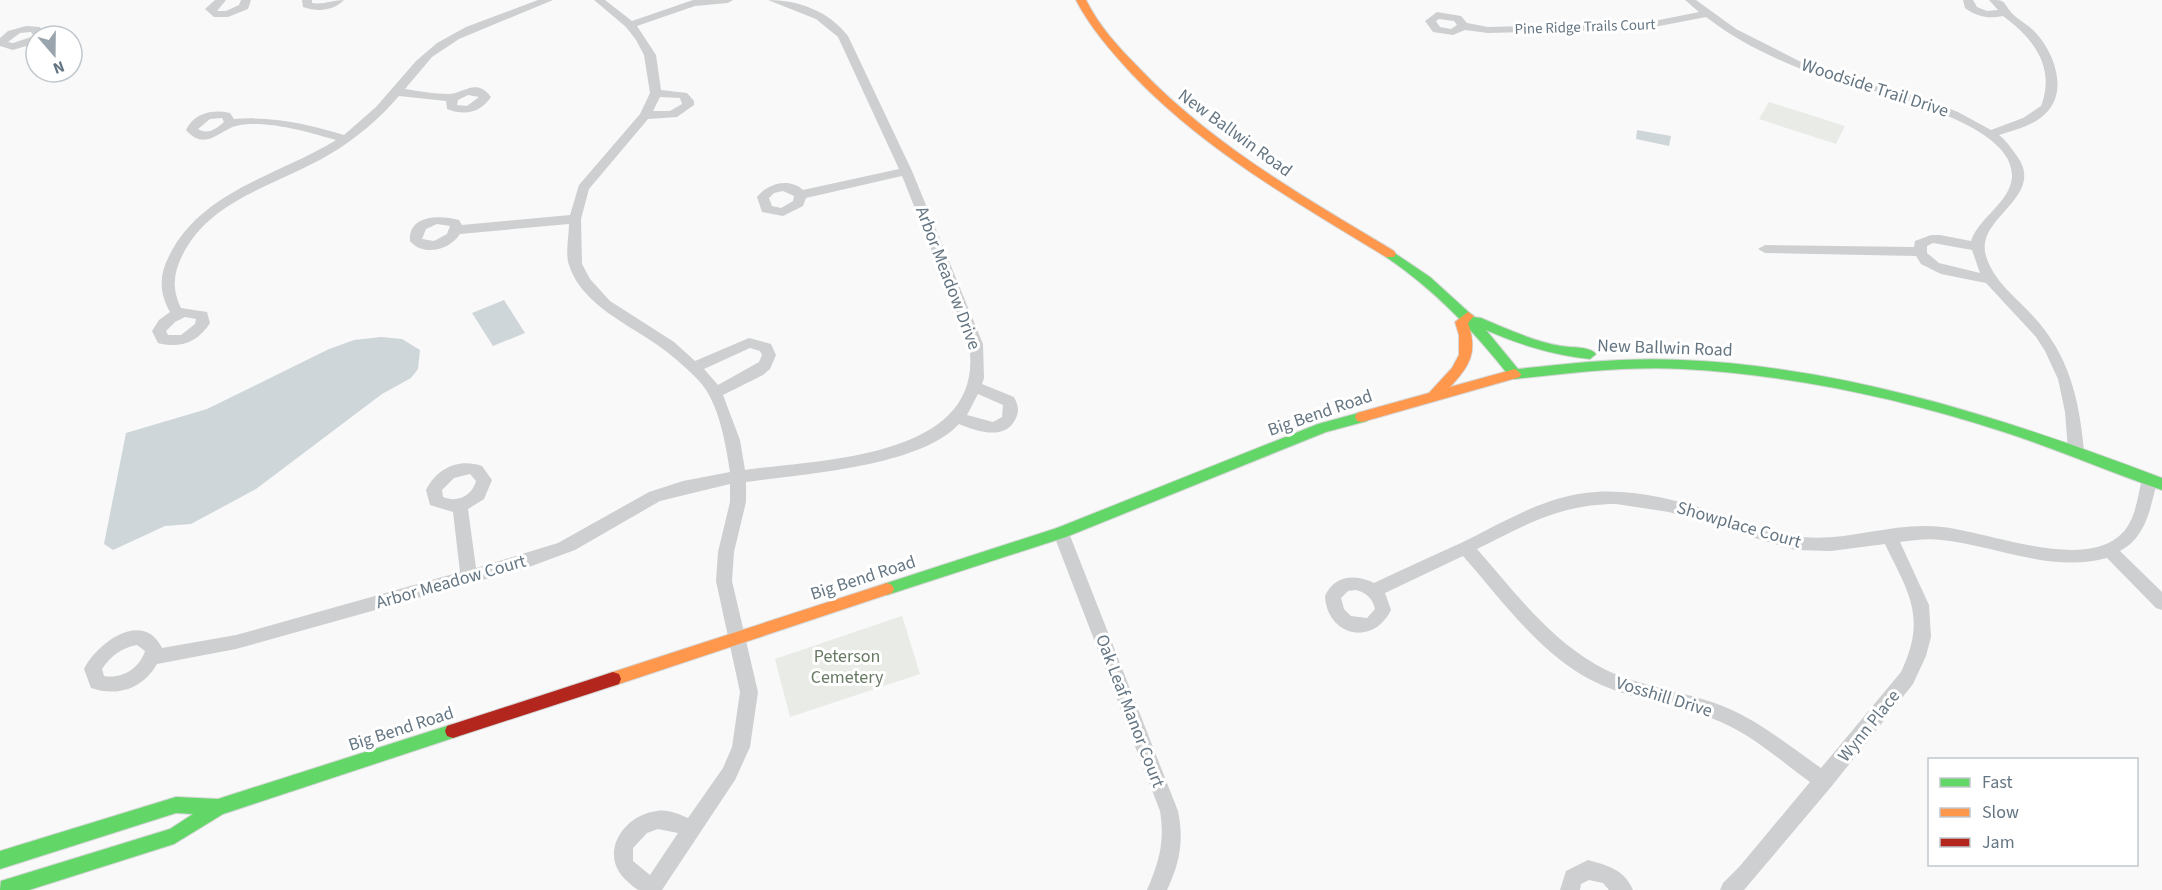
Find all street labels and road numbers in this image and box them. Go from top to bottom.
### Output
street label: Pine Ridge Trails Court [1514,14,1656,40]
street label: Woodside Trail Drive [1798,52,1952,124]
street label: New Ballwin Road [1173,83,1297,183]
street label: Arbor Meadow Drive [909,203,987,353]
street label: New Ballwin Road [1597,333,1733,363]
street label: Big Bend Road [1264,383,1376,443]
street label: Showplace Court [1674,495,1804,555]
street label: Arbor Meadow Court [373,549,529,615]
street label: Big Bend Road [807,549,919,607]
street label: Oak Leaf Manor Court [1089,631,1171,791]
street label: Vosshill Drive [1613,670,1715,724]
street label: Wynn Place [1832,684,1906,767]
street label: Big Bend Road [345,700,457,758]

